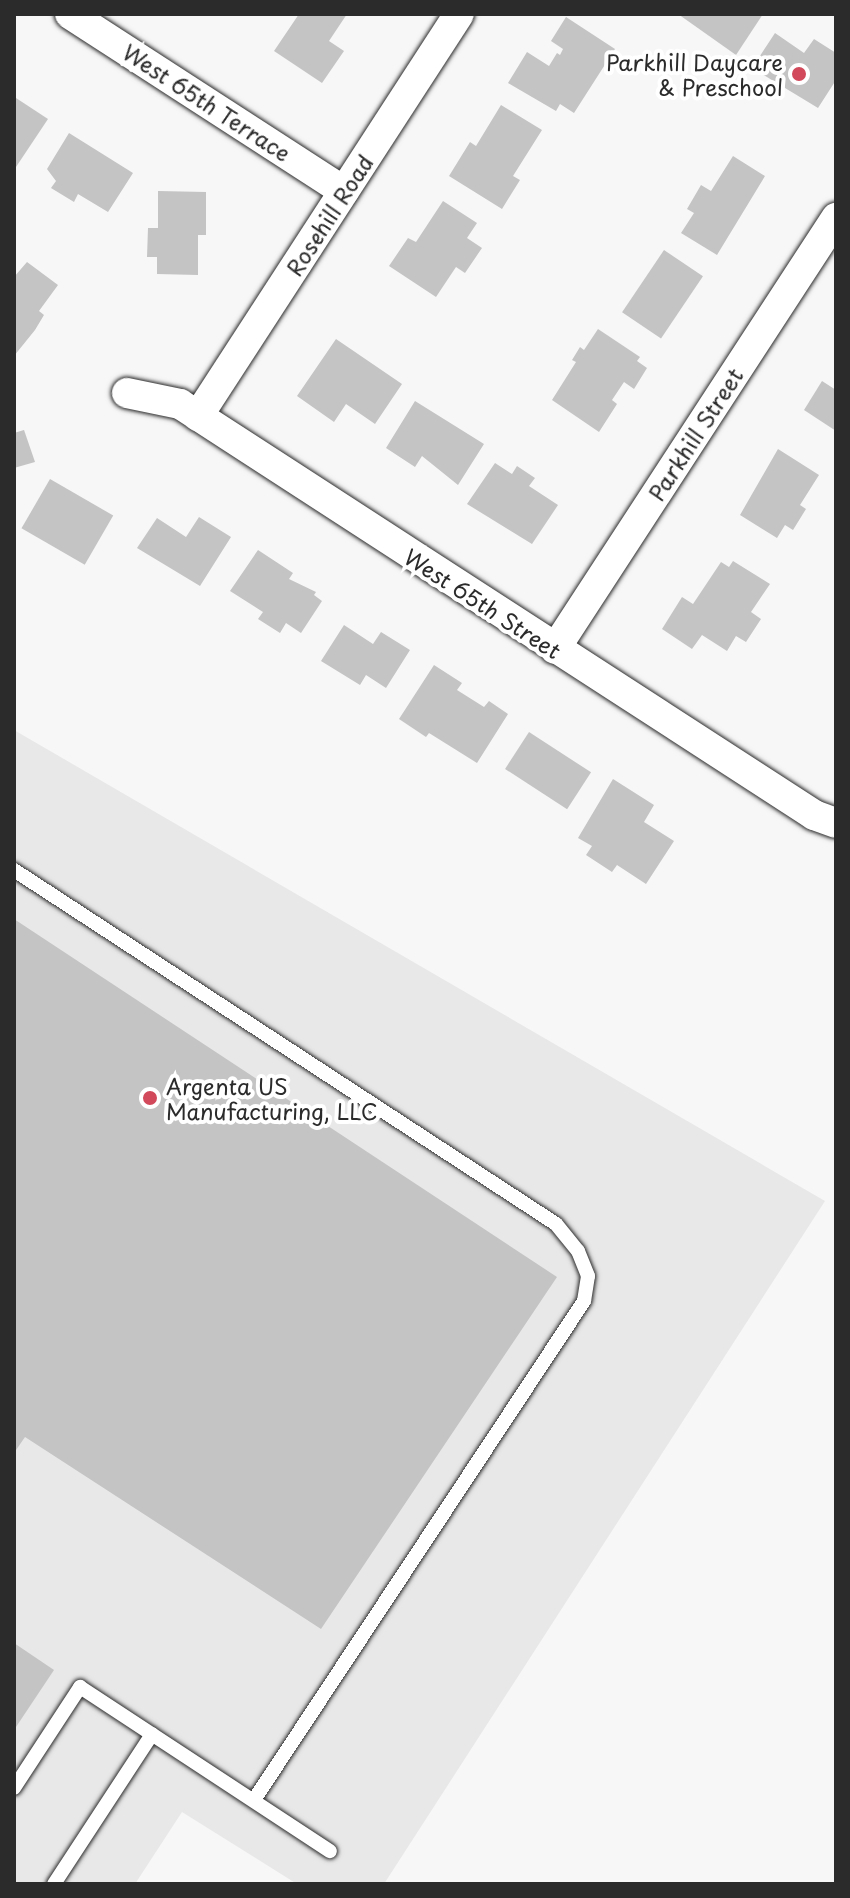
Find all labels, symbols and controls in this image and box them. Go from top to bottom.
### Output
street label: West 65th Terrace [118,38,296,166]
place label: Parkhill Daycare & Preschool [605,48,783,100]
marker: Parkhill Daycare & Preschool [790,65,808,83]
street label: Rosehill Road [280,149,378,281]
street label: Parkhill Street [642,363,748,505]
street label: West 65th Street [400,542,566,664]
place label: Argenta US Manufacturing, LLC [166,1072,378,1124]
marker: Argenta US Manufacturing, LLC [141,1089,159,1107]

